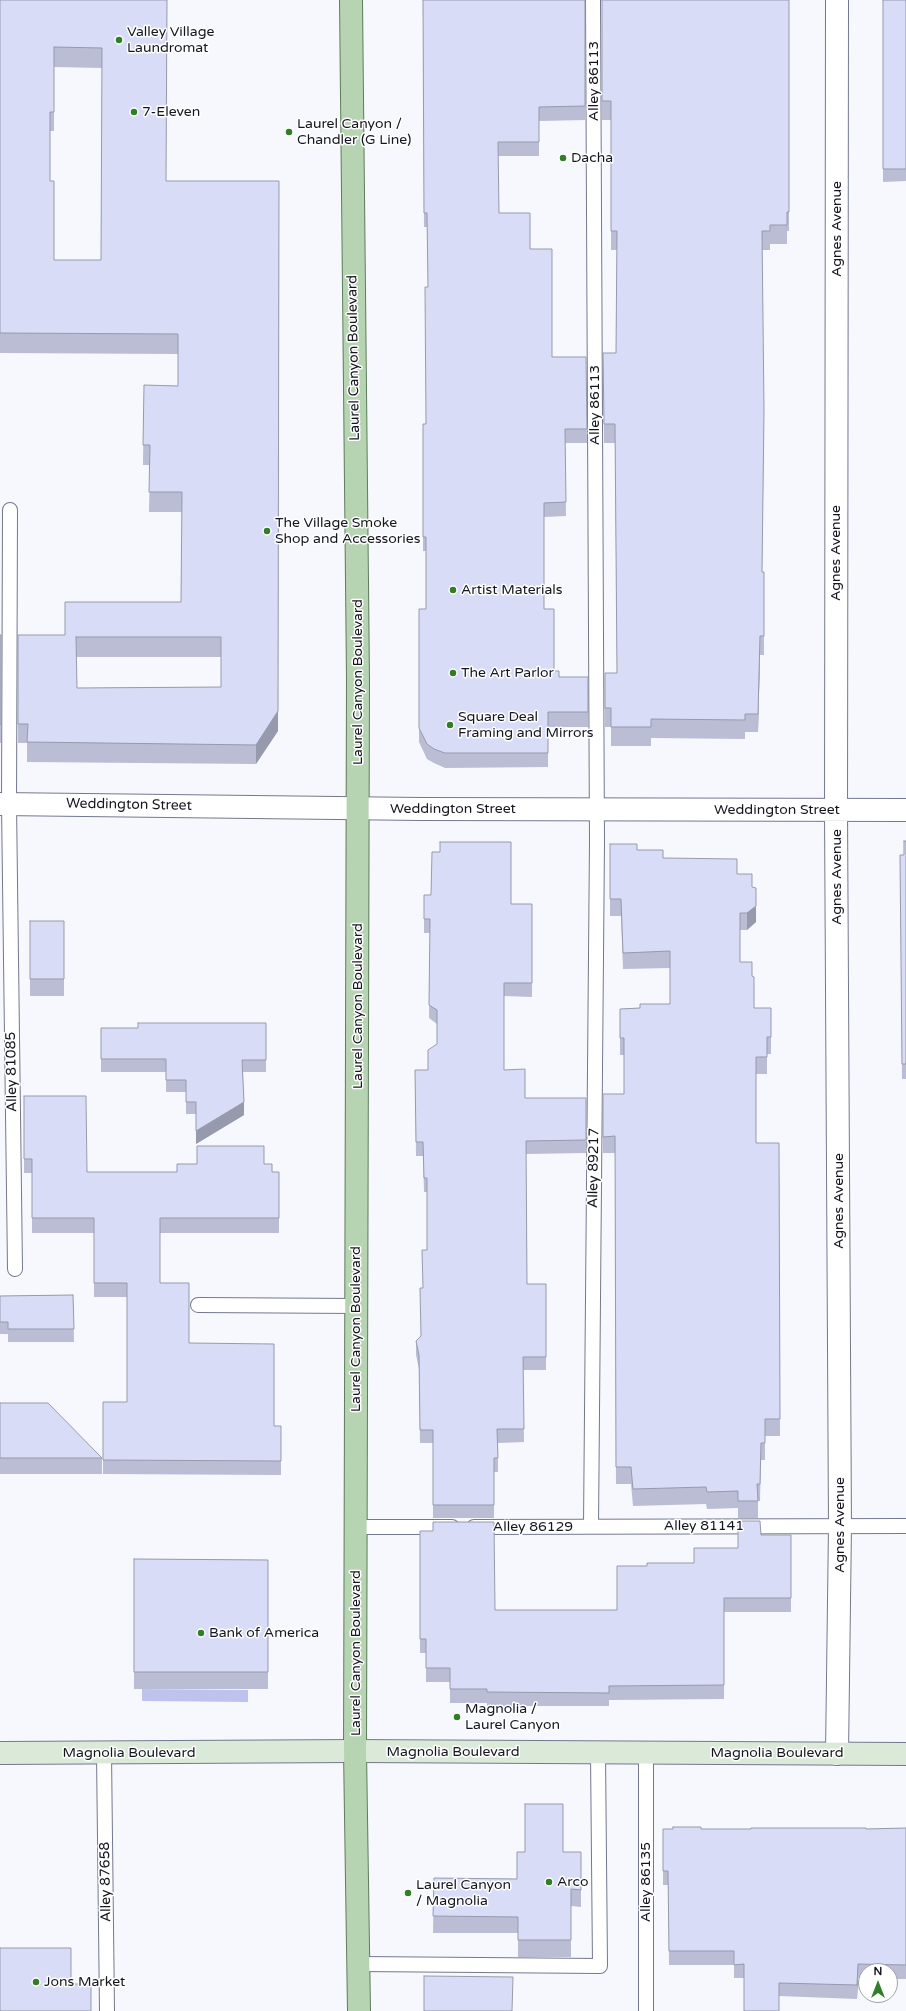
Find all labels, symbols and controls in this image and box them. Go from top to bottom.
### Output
place label: Valley Village Laundromat [127,24,214,56]
marker: Valley Village Laundromat [114,35,124,45]
street label: Alley 86113 [586,41,602,121]
place label: 7-Eleven [142,104,200,120]
marker: 7-Eleven [129,107,139,117]
place label: Laurel Canyon / Chandler (G Line) [297,116,411,148]
marker: Laurel Canyon / Chandler (G Line) [284,127,294,137]
place label: Dacha [571,150,613,166]
marker: Dacha [558,153,568,163]
street label: Agnes Avenue [829,181,845,277]
street label: Laurel Canyon Boulevard [344,275,364,441]
street label: Alley 86113 [587,365,603,445]
street label: Agnes Avenue [828,505,844,601]
place label: The Village Smoke Shop and Accessories [275,515,420,548]
marker: The Village Smoke Shop and Accessories [262,526,272,536]
place label: Artist Materials [461,582,563,598]
marker: Artist Materials [448,585,458,595]
street label: Laurel Canyon Boulevard [350,599,366,765]
place label: The Art Parlor [461,665,554,681]
marker: The Art Parlor [448,668,458,678]
place label: Square Deal Framing and Mirrors [458,709,594,742]
marker: Square Deal Framing and Mirrors [445,720,455,730]
street label: Weddington Street [66,796,192,814]
street label: Weddington Street [390,801,516,817]
street label: Weddington Street [714,802,840,818]
street label: Agnes Avenue [829,829,845,925]
street label: Laurel Canyon Boulevard [350,923,366,1089]
street label: Alley 81085 [3,1032,21,1112]
street label: Alley 89217 [585,1128,603,1208]
street label: Agnes Avenue [831,1153,847,1249]
street label: Laurel Canyon Boulevard [348,1246,364,1412]
street label: Agnes Avenue [832,1477,848,1573]
street label: Alley 81141 [664,1518,744,1534]
street label: Alley 86129 [493,1519,573,1535]
street label: Laurel Canyon Boulevard [348,1570,364,1736]
place label: Bank of America [209,1625,319,1641]
marker: Bank of America [196,1628,206,1638]
place label: Magnolia / Laurel Canyon [465,1701,560,1734]
marker: Magnolia / Laurel Canyon [452,1712,462,1722]
street label: Magnolia Boulevard [387,1744,519,1760]
street label: Magnolia Boulevard [63,1745,195,1761]
street label: Magnolia Boulevard [711,1745,843,1761]
street label: Alley 87658 [97,1842,115,1922]
street label: Alley 86135 [638,1842,654,1922]
place label: Arco [557,1874,588,1890]
place label: Laurel Canyon / Magnolia [416,1877,511,1910]
marker: Arco [544,1877,554,1887]
marker: Laurel Canyon / Magnolia [403,1888,413,1898]
north arrow [858,1963,898,2003]
text: N [874,1965,882,1978]
place label: Jons Market [44,1974,125,1990]
marker: Jons Market [31,1977,41,1987]

